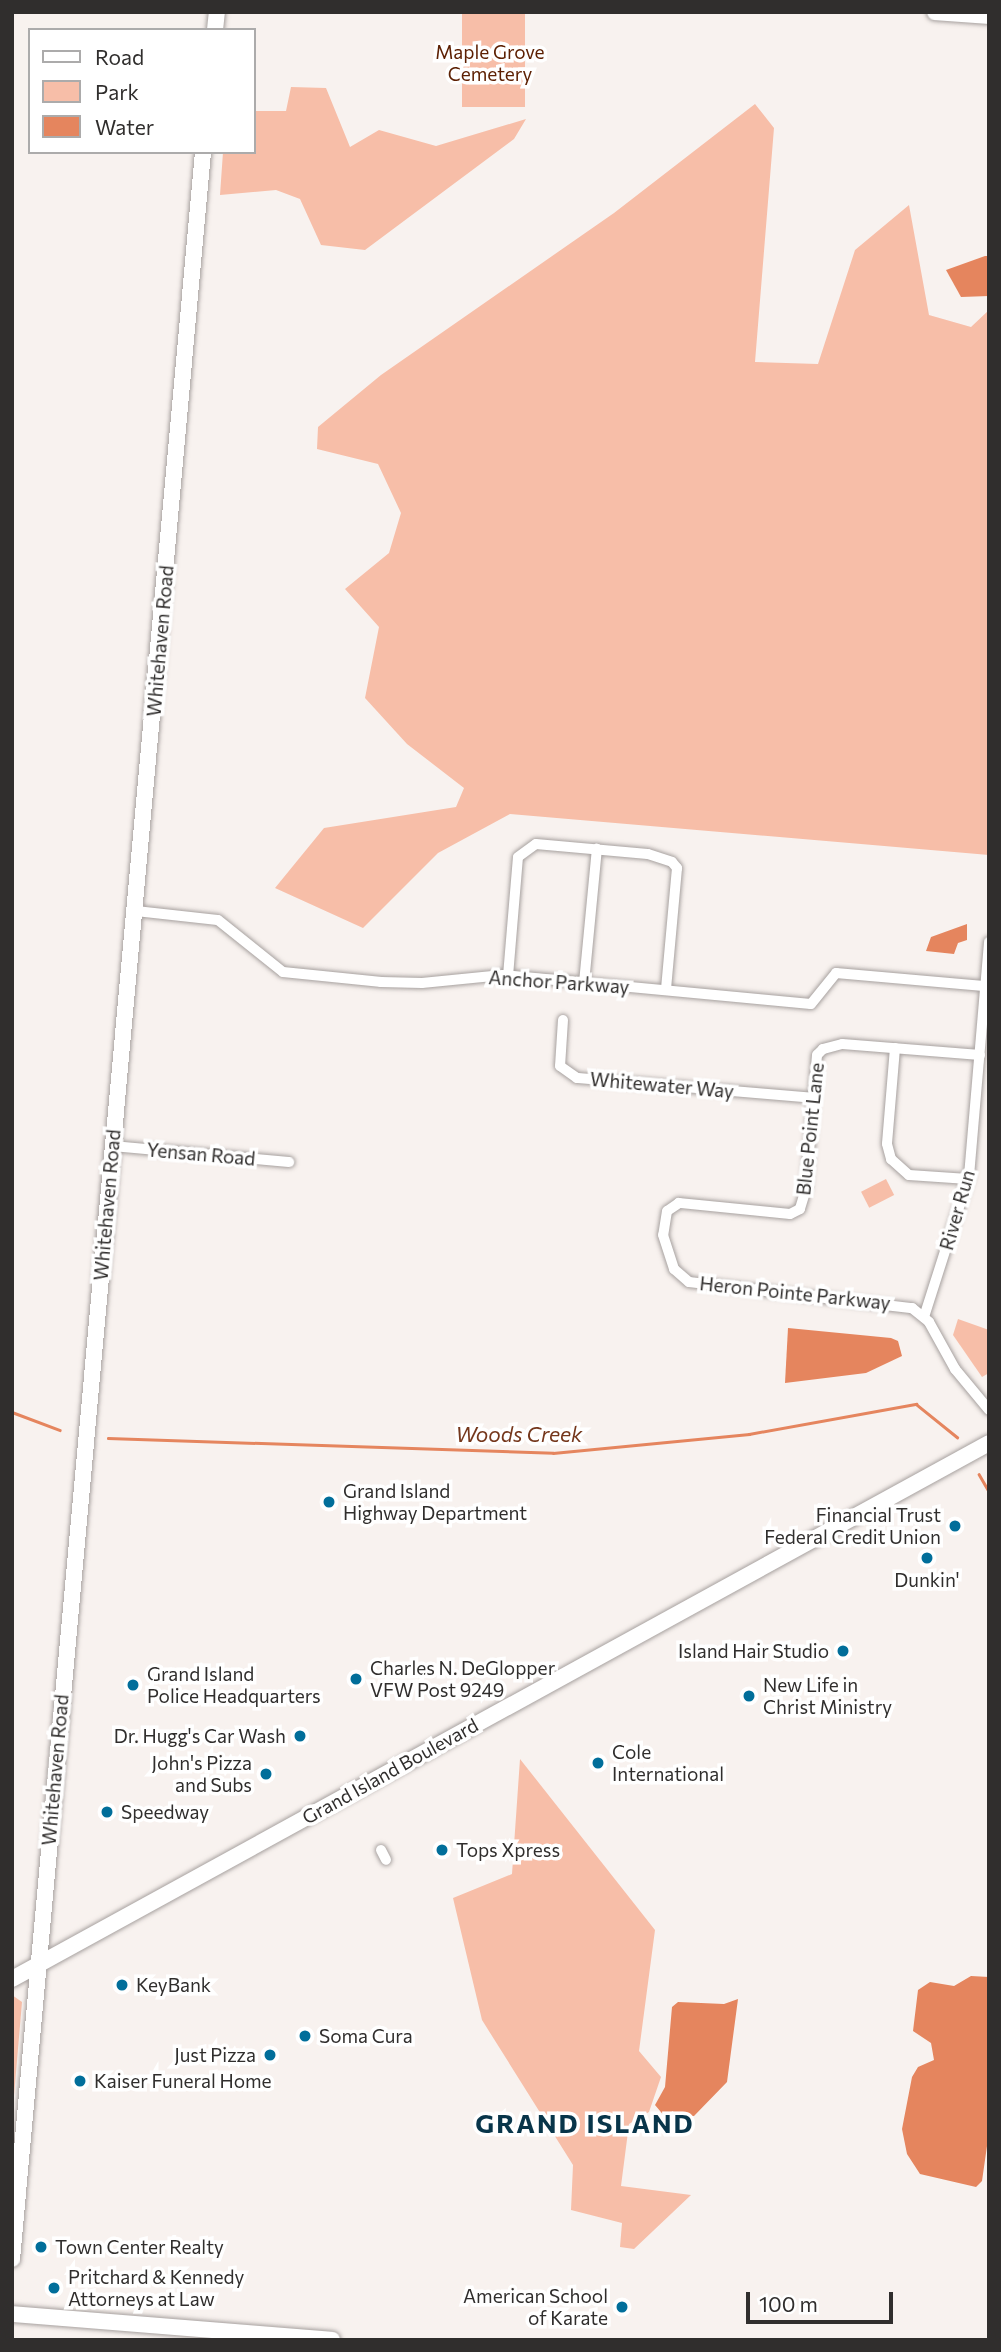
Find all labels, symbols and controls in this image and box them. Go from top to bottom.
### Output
legend [28,28,256,154]
park label: Maple Grove Cemetery [435,41,545,85]
text: Road [95,44,144,69]
text: Park [95,79,139,104]
text: Water [95,114,154,139]
street label: Whitehaven Road [142,564,178,718]
street label: Anchor Parkway [488,966,630,998]
street label: Blue Point Lane [792,1062,828,1196]
street label: Whitewater Way [589,1067,735,1103]
street label: Whitehaven Road [89,1128,125,1282]
street label: Yensan Road [146,1138,256,1170]
street label: River Run [935,1167,979,1253]
street label: Heron Pointe Parkway [698,1272,892,1314]
water label: Woods Creek [456,1421,582,1447]
place label: Grand Island Highway Department [343,1480,527,1524]
marker: Grand Island Highway Department [321,1494,337,1510]
place label: Financial Trust Federal Credit Union [764,1504,941,1548]
marker: Financial Trust Federal Credit Union [947,1518,963,1534]
marker: Dunkin' [919,1550,935,1566]
place label: Dunkin' [894,1569,960,1591]
place label: Island Hair Studio [678,1640,829,1662]
marker: Island Hair Studio [835,1643,851,1659]
place label: Charles N. DeGlopper VFW Post 9249 [370,1657,555,1701]
place label: Grand Island Police Headquarters [147,1663,321,1707]
marker: Charles N. DeGlopper VFW Post 9249 [348,1671,364,1687]
place label: New Life in Christ Ministry [763,1674,892,1718]
marker: Grand Island Police Headquarters [125,1677,141,1693]
marker: New Life in Christ Ministry [741,1688,757,1704]
street label: Whitehaven Road [37,1693,73,1847]
street label: Grand Island Boulevard [298,1713,482,1829]
place label: Dr. Hugg's Car Wash [114,1725,286,1747]
marker: Dr. Hugg's Car Wash [292,1728,308,1744]
place label: Cole International [612,1741,724,1785]
place label: John's Pizza and Subs [152,1752,252,1796]
marker: Cole International [590,1755,606,1771]
marker: John's Pizza and Subs [258,1766,274,1782]
place label: Speedway [121,1801,209,1823]
marker: Speedway [99,1804,115,1820]
place label: Tops Xpress [456,1839,560,1861]
marker: Tops Xpress [434,1842,450,1858]
place label: KeyBank [136,1974,211,1996]
marker: KeyBank [114,1977,130,1993]
place label: Soma Cura [319,2025,413,2047]
marker: Soma Cura [297,2028,313,2044]
place label: Just Pizza [174,2044,256,2066]
marker: Just Pizza [262,2047,278,2063]
place label: Kaiser Funeral Home [94,2070,272,2092]
marker: Kaiser Funeral Home [72,2073,88,2089]
district label: GRAND ISLAND [477,2107,693,2139]
place label: Town Center Realty [55,2236,224,2258]
marker: Town Center Realty [33,2239,49,2255]
place label: Pritchard & Kennedy Attorneys at Law [68,2266,244,2310]
scale bar [749,2278,896,2322]
marker: Pritchard & Kennedy Attorneys at Law [46,2280,62,2296]
place label: American School of Karate [463,2285,608,2329]
text: 100 m [759,2291,818,2316]
marker: American School of Karate [614,2299,630,2315]

